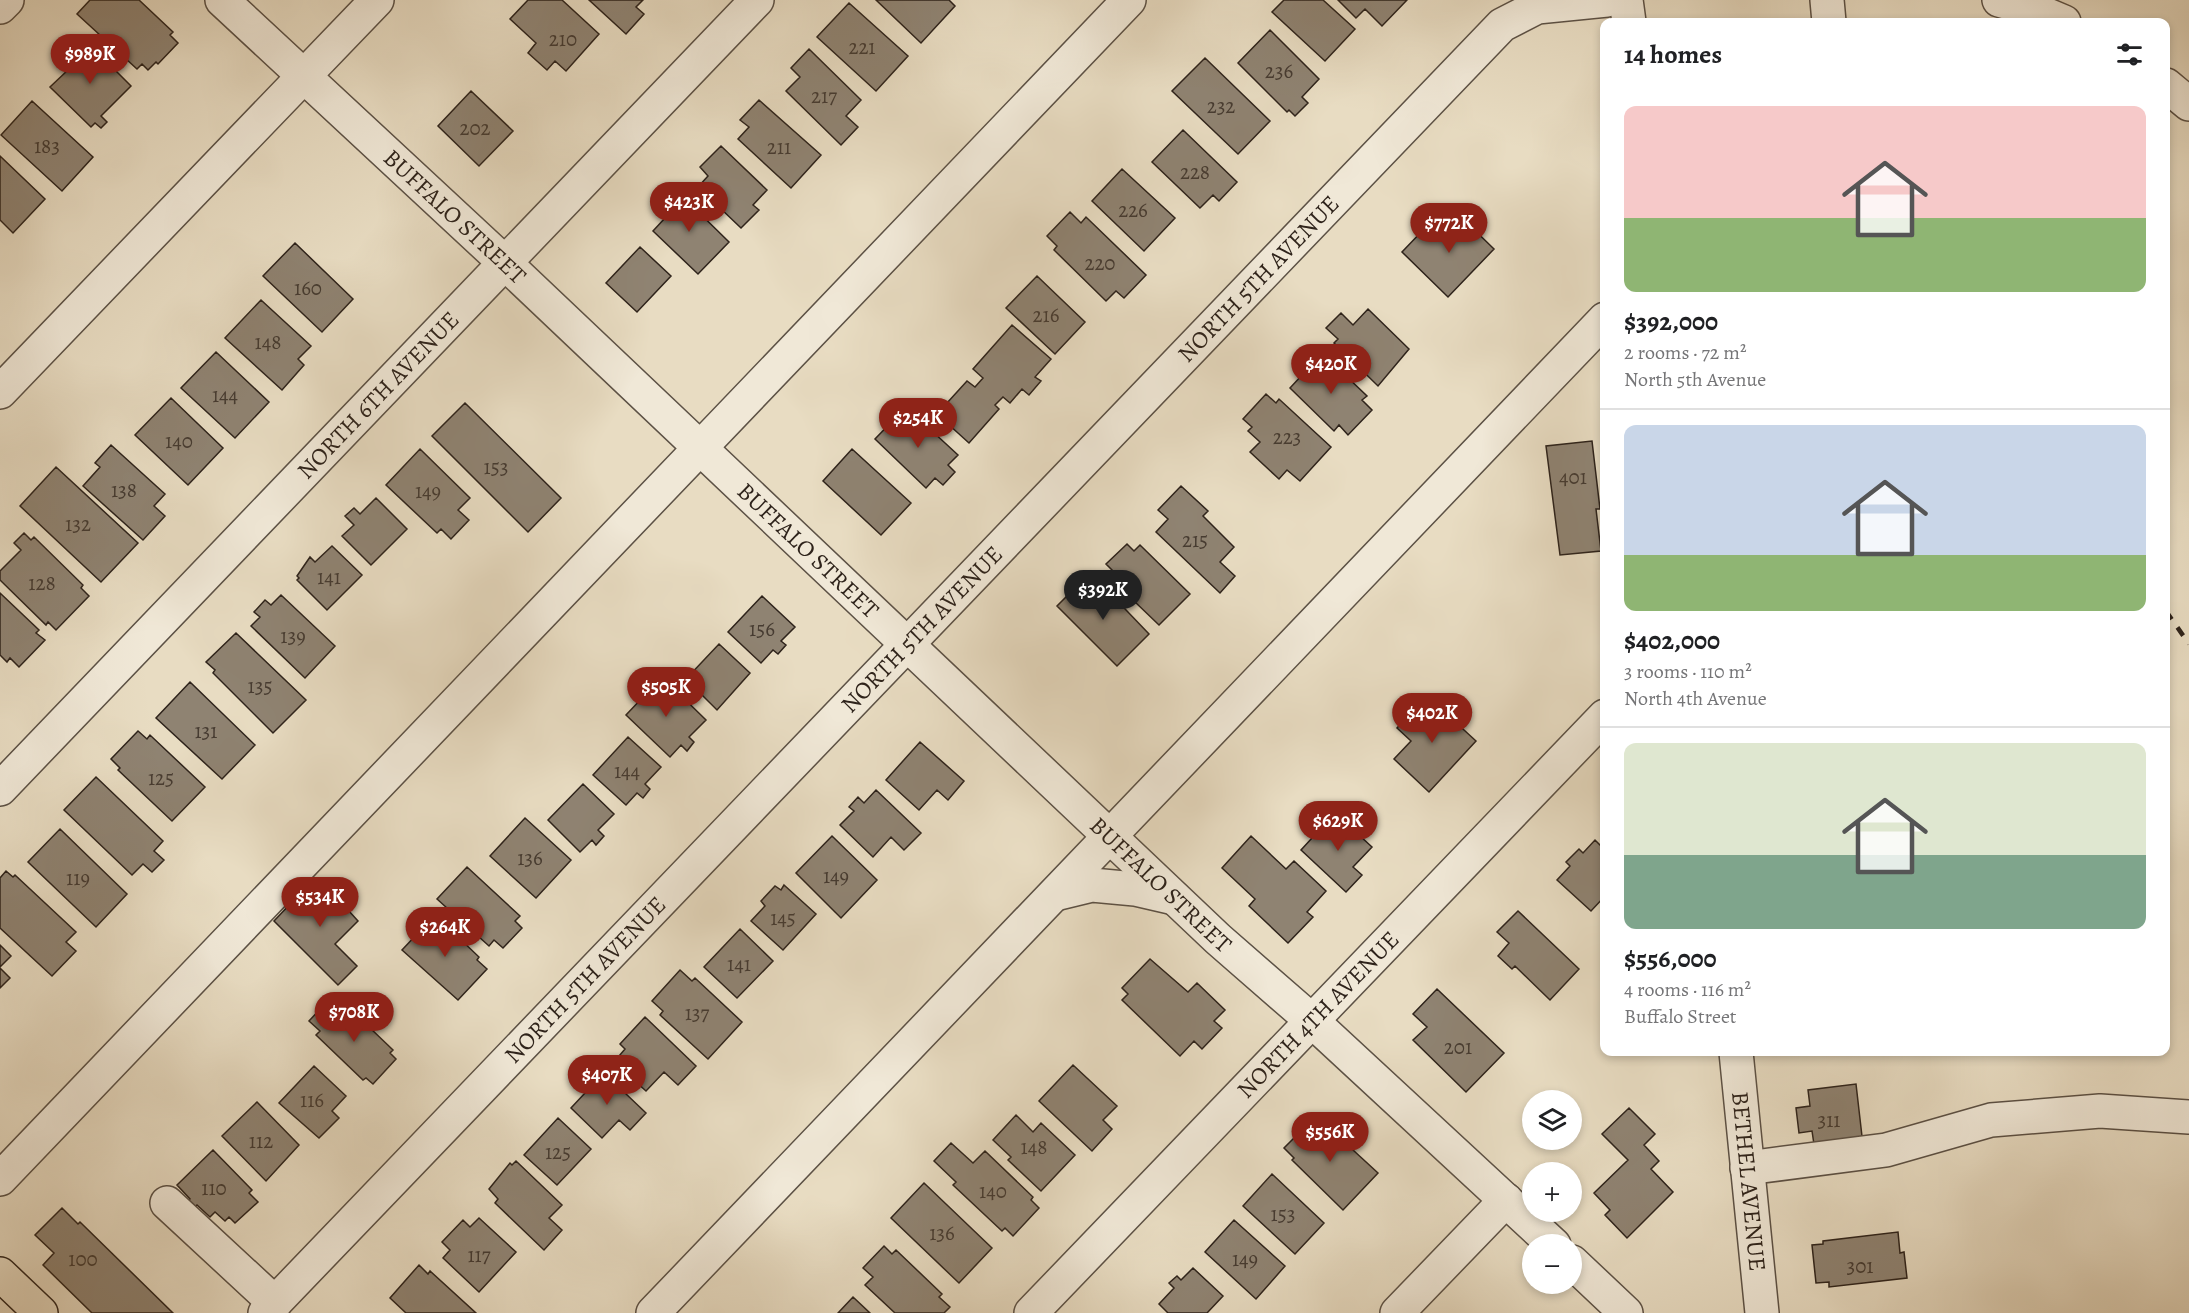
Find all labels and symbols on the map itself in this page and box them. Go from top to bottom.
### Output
house number: 210 [549,25,577,53]
house number: 221 [848,33,876,61]
pin: $989K [48,34,132,85]
house number: 236 [1265,57,1294,85]
house number: 217 [811,82,837,110]
house number: 232 [1207,92,1235,120]
house number: 202 [459,114,491,142]
house number: 183 [34,132,60,160]
house number: 211 [767,133,791,161]
street label: BUFFALO STREET [376,142,533,291]
house number: 228 [1180,158,1210,186]
pin: $423K [647,182,731,233]
street label: NORTH 5TH AVENUE [1170,188,1346,369]
house number: 226 [1118,196,1148,224]
pin: $772K [1407,203,1491,254]
house number: 220 [1084,249,1116,277]
house number: 160 [294,274,322,302]
house number: 216 [1033,301,1060,329]
street label: NORTH 6TH AVENUE [290,304,466,486]
house number: 148 [255,328,281,356]
pin: $420K [1289,344,1373,395]
house number: 144 [212,381,238,409]
pin: $254K [876,398,960,449]
house number: 223 [1273,423,1301,451]
house number: 140 [165,427,193,455]
house number: 153 [484,453,508,481]
house number: 401 [1559,463,1587,491]
street label: BUFFALO STREET [730,475,886,625]
house number: 138 [111,476,137,504]
house number: 149 [415,477,441,505]
house number: 132 [65,510,91,538]
house number: 215 [1182,526,1208,554]
street label: NORTH 5TH AVENUE [834,539,1010,720]
house number: 141 [317,563,341,591]
house number: 128 [28,569,56,597]
pin: $392K [1061,570,1145,621]
house number: 156 [749,615,775,643]
house number: 139 [280,622,306,650]
pin: $505K [624,667,708,718]
house number: 135 [248,672,272,700]
pin: $402K [1390,693,1474,744]
house number: 131 [194,717,218,745]
house number: 144 [614,757,640,785]
house number: 125 [148,764,174,792]
pin: $629K [1296,801,1380,852]
street label: BUFFALO STREET [1083,810,1239,960]
house number: 136 [517,844,543,872]
house number: 149 [823,862,849,890]
house number: 119 [66,864,90,892]
pin: $534K [278,877,362,928]
street label: NORTH 5TH AVENUE [497,889,673,1070]
house number: 145 [770,904,796,932]
pin: $264K [403,907,487,958]
street label: NORTH 4TH AVENUE [1230,924,1406,1105]
house number: 141 [727,950,751,978]
pin: $708K [312,992,396,1043]
house number: 137 [685,999,710,1027]
house number: 201 [1444,1033,1472,1061]
pin: $407K [565,1055,649,1106]
house number: 116 [300,1086,324,1114]
street label: BETHEL AVENUE [1724,1090,1774,1273]
house number: 311 [1817,1106,1841,1134]
pin: $556K [1288,1112,1372,1163]
house number: 112 [249,1127,273,1155]
house number: 148 [1021,1133,1047,1161]
house number: 125 [545,1138,571,1166]
house number: 110 [201,1174,227,1202]
house number: 140 [979,1177,1007,1205]
house number: 153 [1271,1200,1295,1228]
house number: 136 [929,1219,955,1247]
house number: 117 [467,1241,491,1269]
house number: 100 [68,1245,98,1273]
house number: 149 [1232,1245,1258,1273]
house number: 301 [1846,1252,1874,1280]

